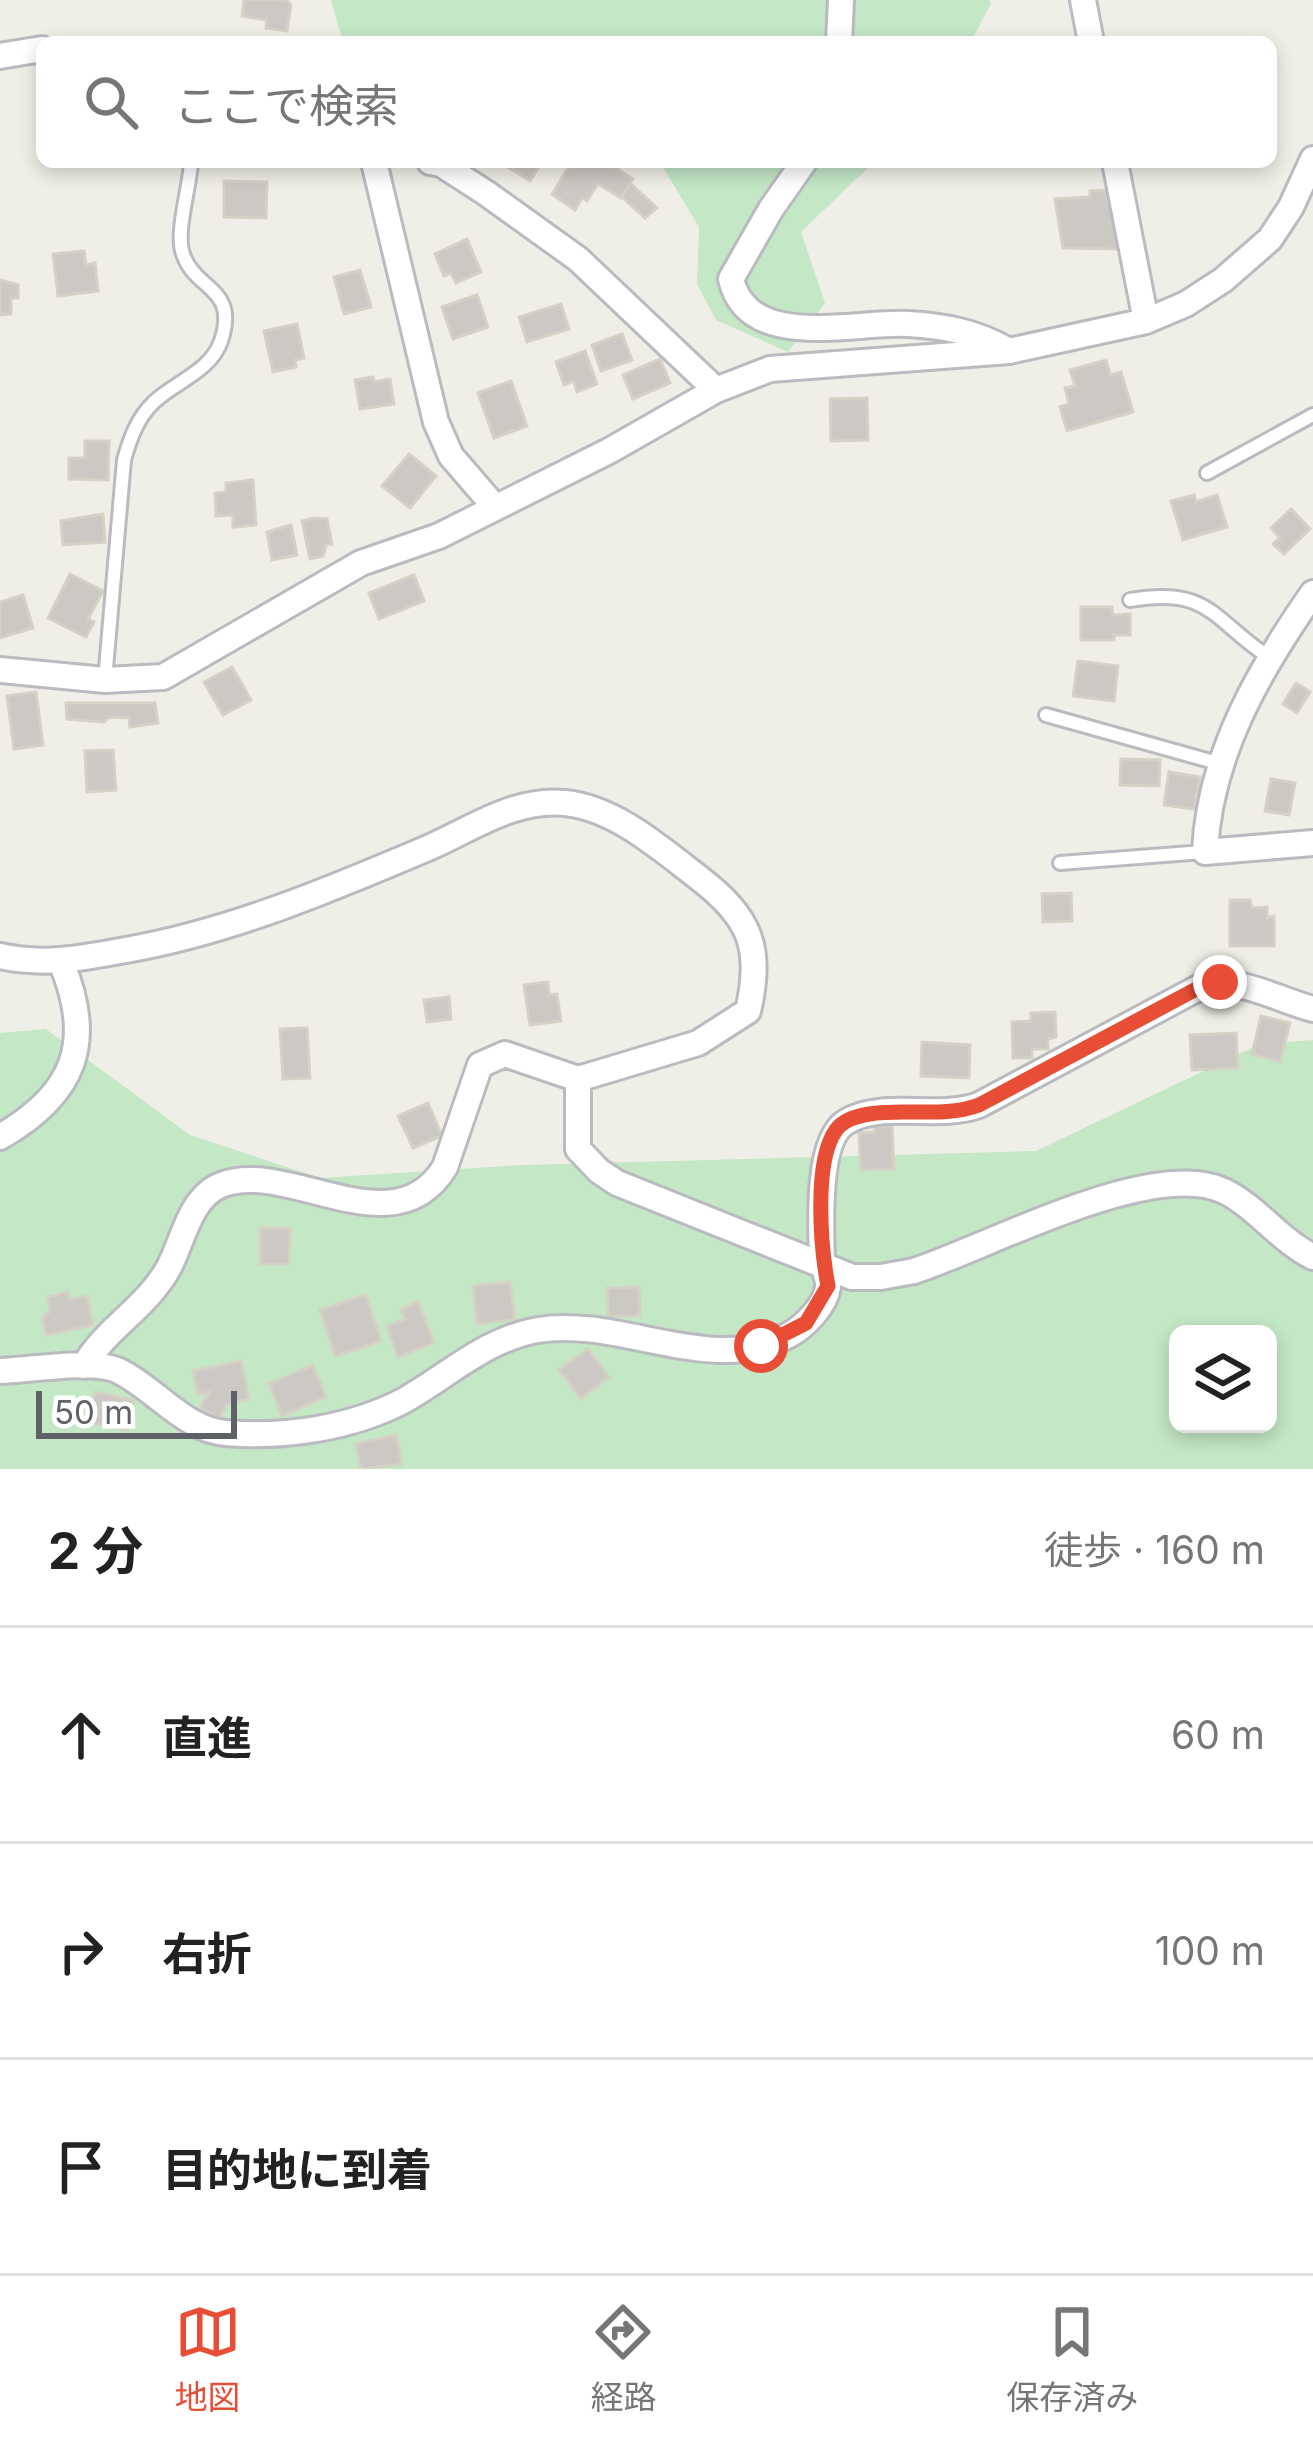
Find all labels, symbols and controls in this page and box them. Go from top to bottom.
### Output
search box [36,36,1277,168]
icon: search [78,69,144,135]
text: ここで検索 [174,78,399,133]
route end [1193,955,1247,1009]
route start [734,1319,788,1373]
map controls [1169,1325,1277,1433]
button: layers [1169,1325,1277,1433]
scale bar [36,1385,237,1438]
text: 50 m [54,1392,133,1432]
text: 2 分 [48,1520,143,1581]
text: 徒歩 · 160 m [1044,1526,1265,1573]
icon: ahead [48,1702,114,1768]
text: 直進 [162,1710,252,1765]
text: 60 m [1171,1711,1265,1758]
icon: right [48,1918,114,1984]
text: 右折 [162,1926,252,1981]
text: 100 m [1155,1927,1265,1974]
icon: arrive [48,2134,114,2200]
text: 目的地に到着 [162,2142,432,2197]
tab: 地図 [175,2299,241,2419]
tab: 経路 [590,2299,656,2419]
tab: 保存済み [1006,2299,1138,2419]

